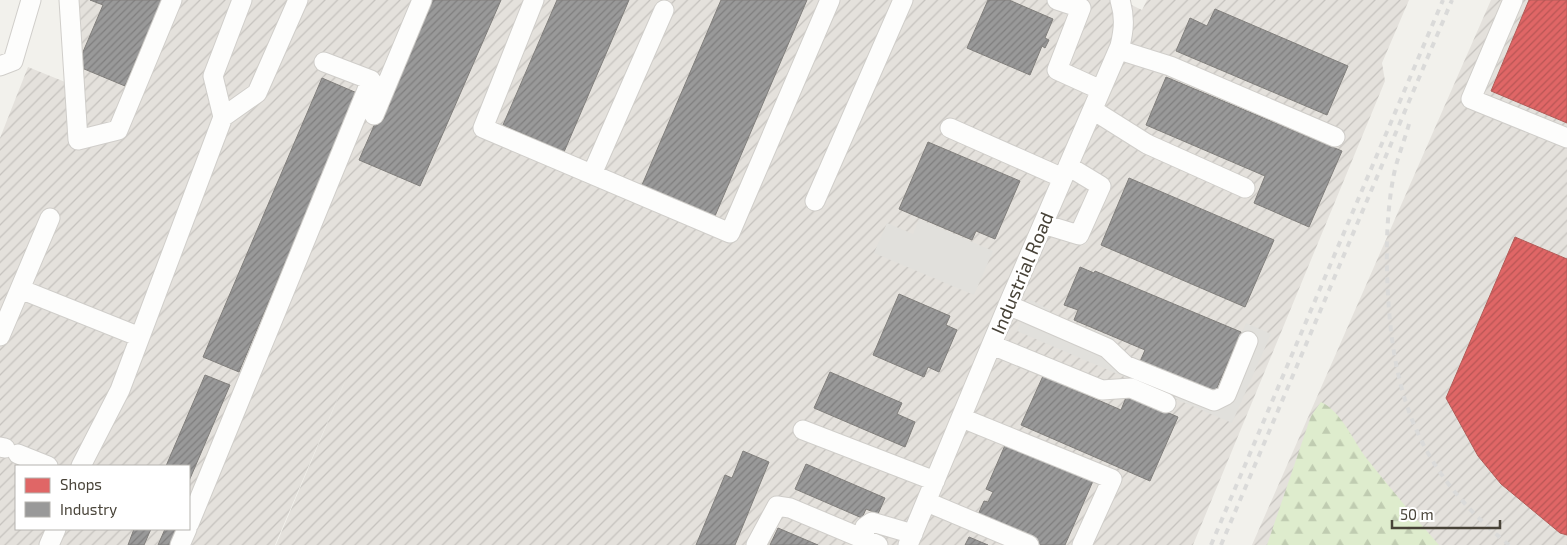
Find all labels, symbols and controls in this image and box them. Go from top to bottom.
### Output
street label: Industrial Road [985,208,1058,337]
legend [15,465,190,530]
text: Shops [60,475,102,493]
scale bar [1392,498,1500,530]
text: Industry [60,500,117,518]
text: 50 m [1400,505,1434,523]

